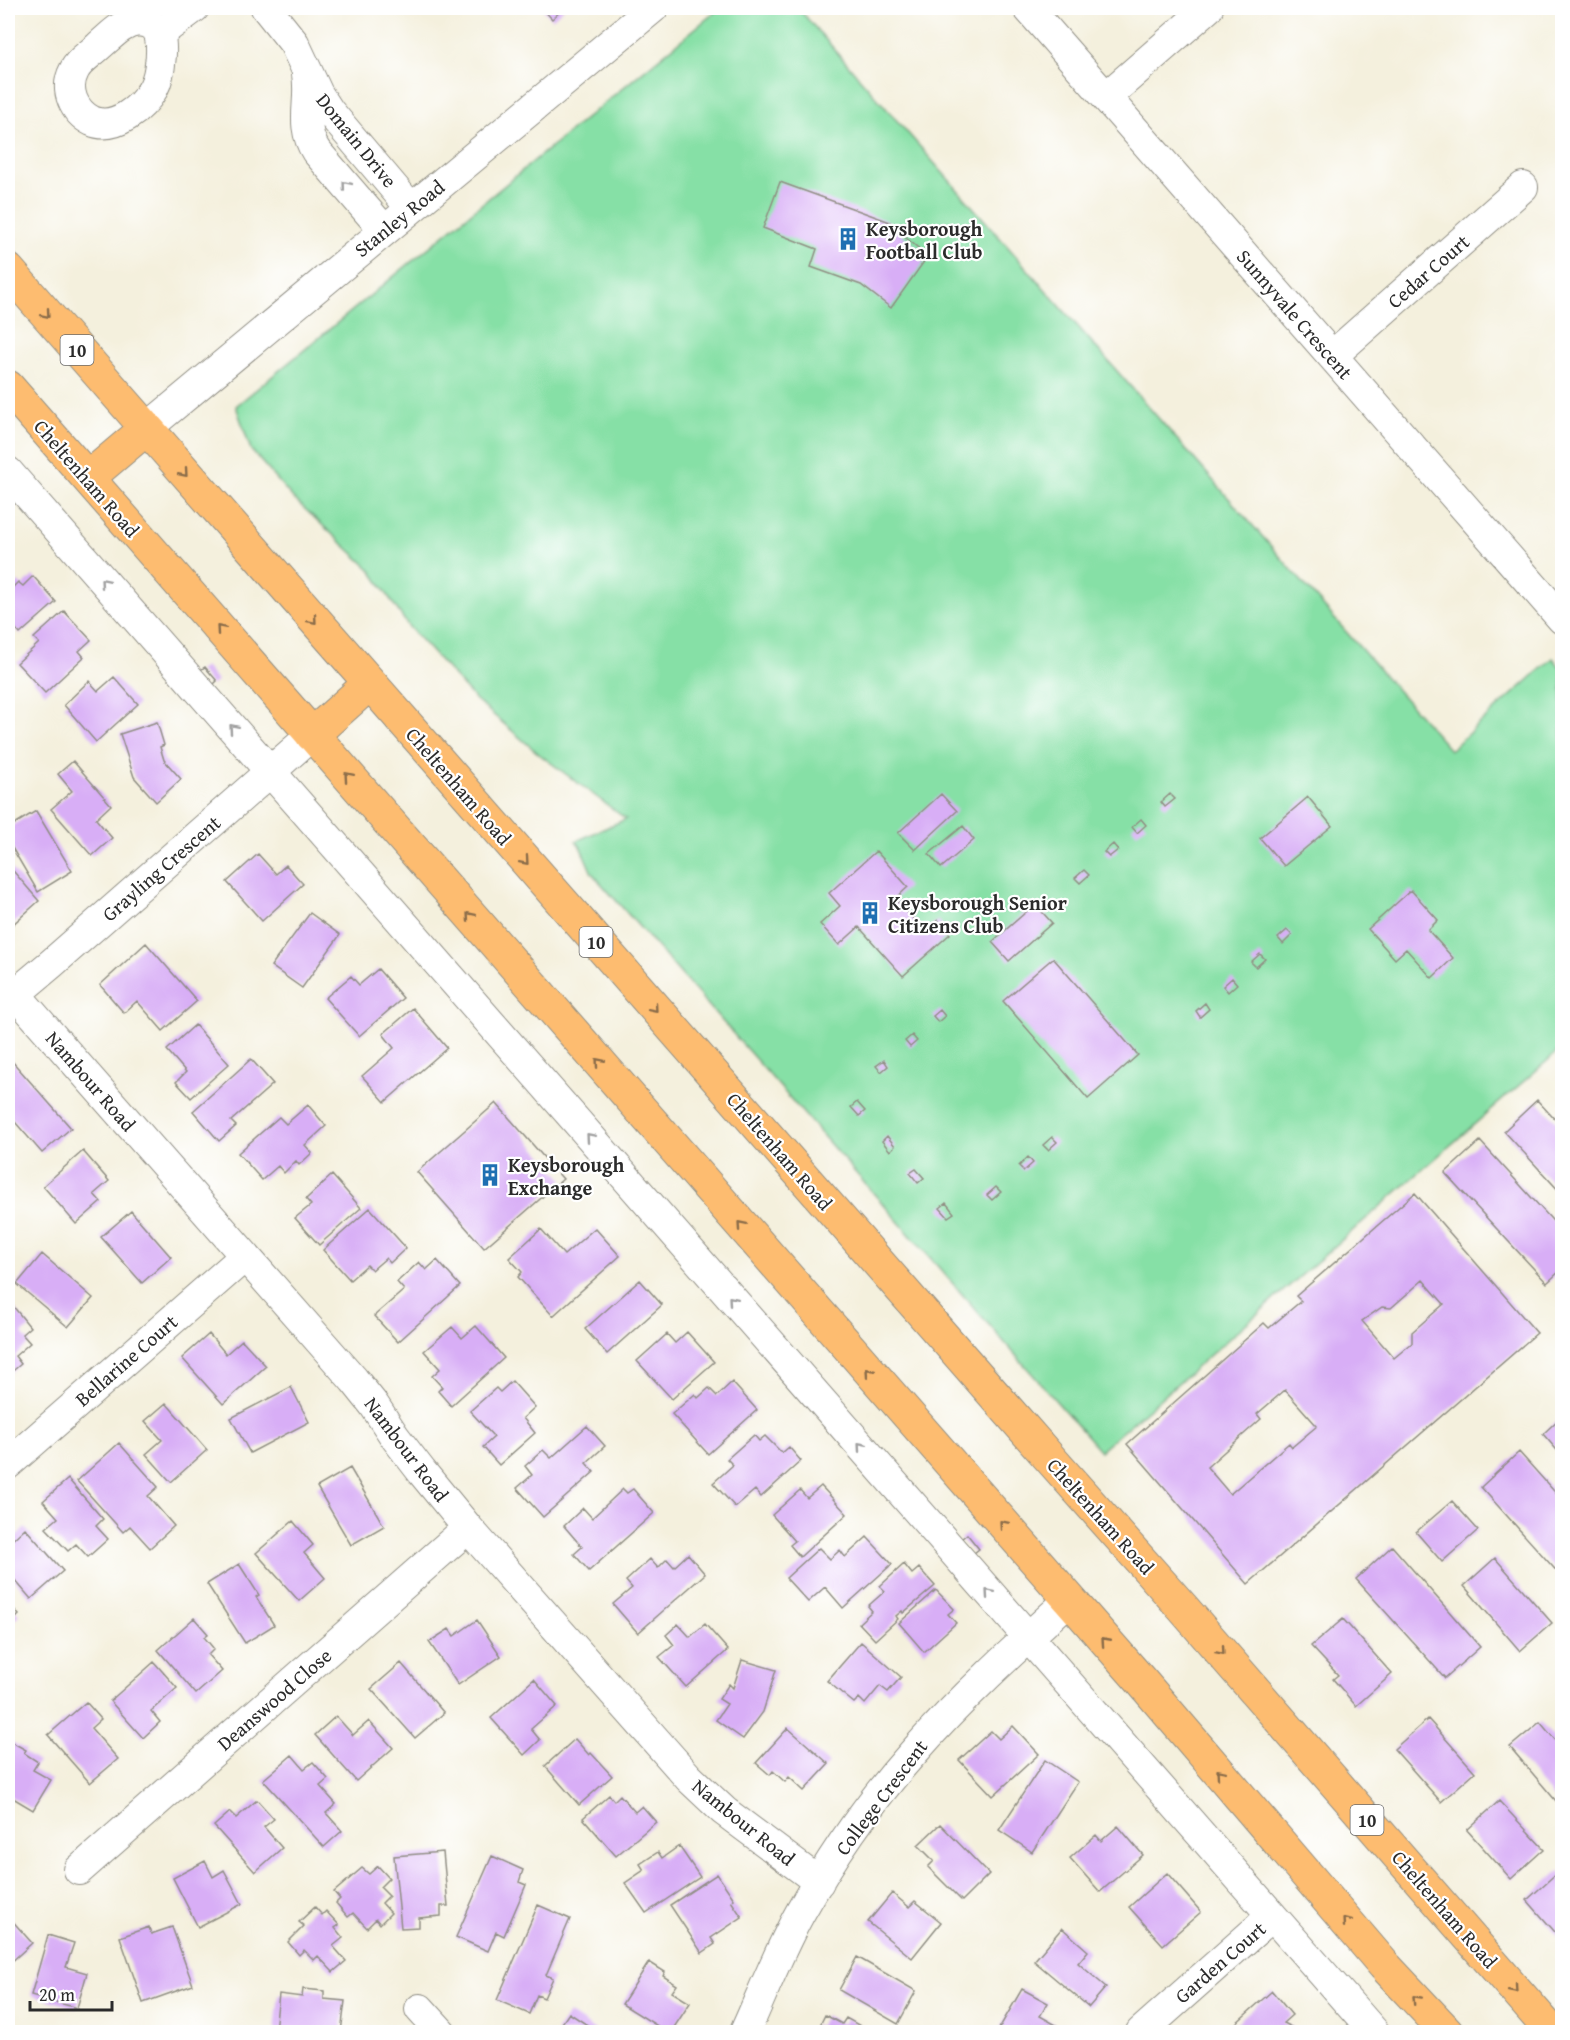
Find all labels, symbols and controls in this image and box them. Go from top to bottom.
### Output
street label: Domain Drive [310,86,404,194]
street label: Stanley Road [348,172,451,263]
one-way arrow [342,181,353,192]
place label: Keysborough Football Club [866,214,982,266]
building icon: Keysborough Football Club [835,226,861,252]
street label: Cedar Court [1381,227,1475,315]
street label: Sunnyvale Crescent [1230,243,1360,385]
one-way arrow [39,307,50,318]
road number: 10 [60,335,94,365]
street label: Cheltenham Road [27,413,147,544]
one-way arrow [177,467,188,477]
one-way arrow [100,578,111,588]
one-way arrow [306,613,317,624]
one-way arrow [216,625,227,636]
street label: Cheltenham Road [399,721,519,852]
one-way arrow [229,724,240,735]
one-way arrow [344,772,355,783]
street label: Grayling Crescent [95,808,227,928]
one-way arrow [518,854,529,865]
place label: Keysborough Senior Citizens Club [888,888,1067,940]
building icon: Keysborough Senior Citizens Club [857,900,883,926]
one-way arrow [466,912,477,923]
road number: 10 [580,927,612,957]
one-way arrow [646,1001,657,1012]
street label: Nambour Road [39,1024,143,1138]
one-way arrow [595,1059,606,1069]
street label: Cheltenham Road [720,1086,840,1217]
one-way arrow [586,1133,597,1144]
place label: Keysborough Exchange [508,1150,624,1202]
building icon: Keysborough Exchange [477,1162,503,1188]
one-way arrow [737,1221,748,1232]
one-way arrow [729,1295,740,1306]
street label: Bellarine Court [68,1307,184,1413]
one-way arrow [866,1367,877,1378]
street label: Nambour Road [358,1390,456,1508]
one-way arrow [857,1442,868,1453]
street label: Cheltenham Road [1041,1451,1162,1581]
one-way arrow [999,1520,1010,1531]
one-way arrow [985,1589,996,1600]
one-way arrow [1101,1637,1112,1647]
street label: Deanswood Close [210,1641,338,1757]
one-way arrow [1214,1644,1225,1655]
street label: College Crescent [828,1733,934,1861]
one-way arrow [1216,1769,1227,1780]
street label: Nambour Road [686,1771,802,1873]
road number: 10 [1350,1805,1384,1835]
street label: Cheltenham Road [1385,1844,1505,1975]
street label: Garden Court [1168,1914,1272,2010]
one-way arrow [1343,1917,1354,1928]
scale bar [30,1974,112,2012]
text: 20 m [39,1981,75,2008]
one-way arrow [1507,1982,1518,1993]
one-way arrow [1412,1995,1423,2006]

